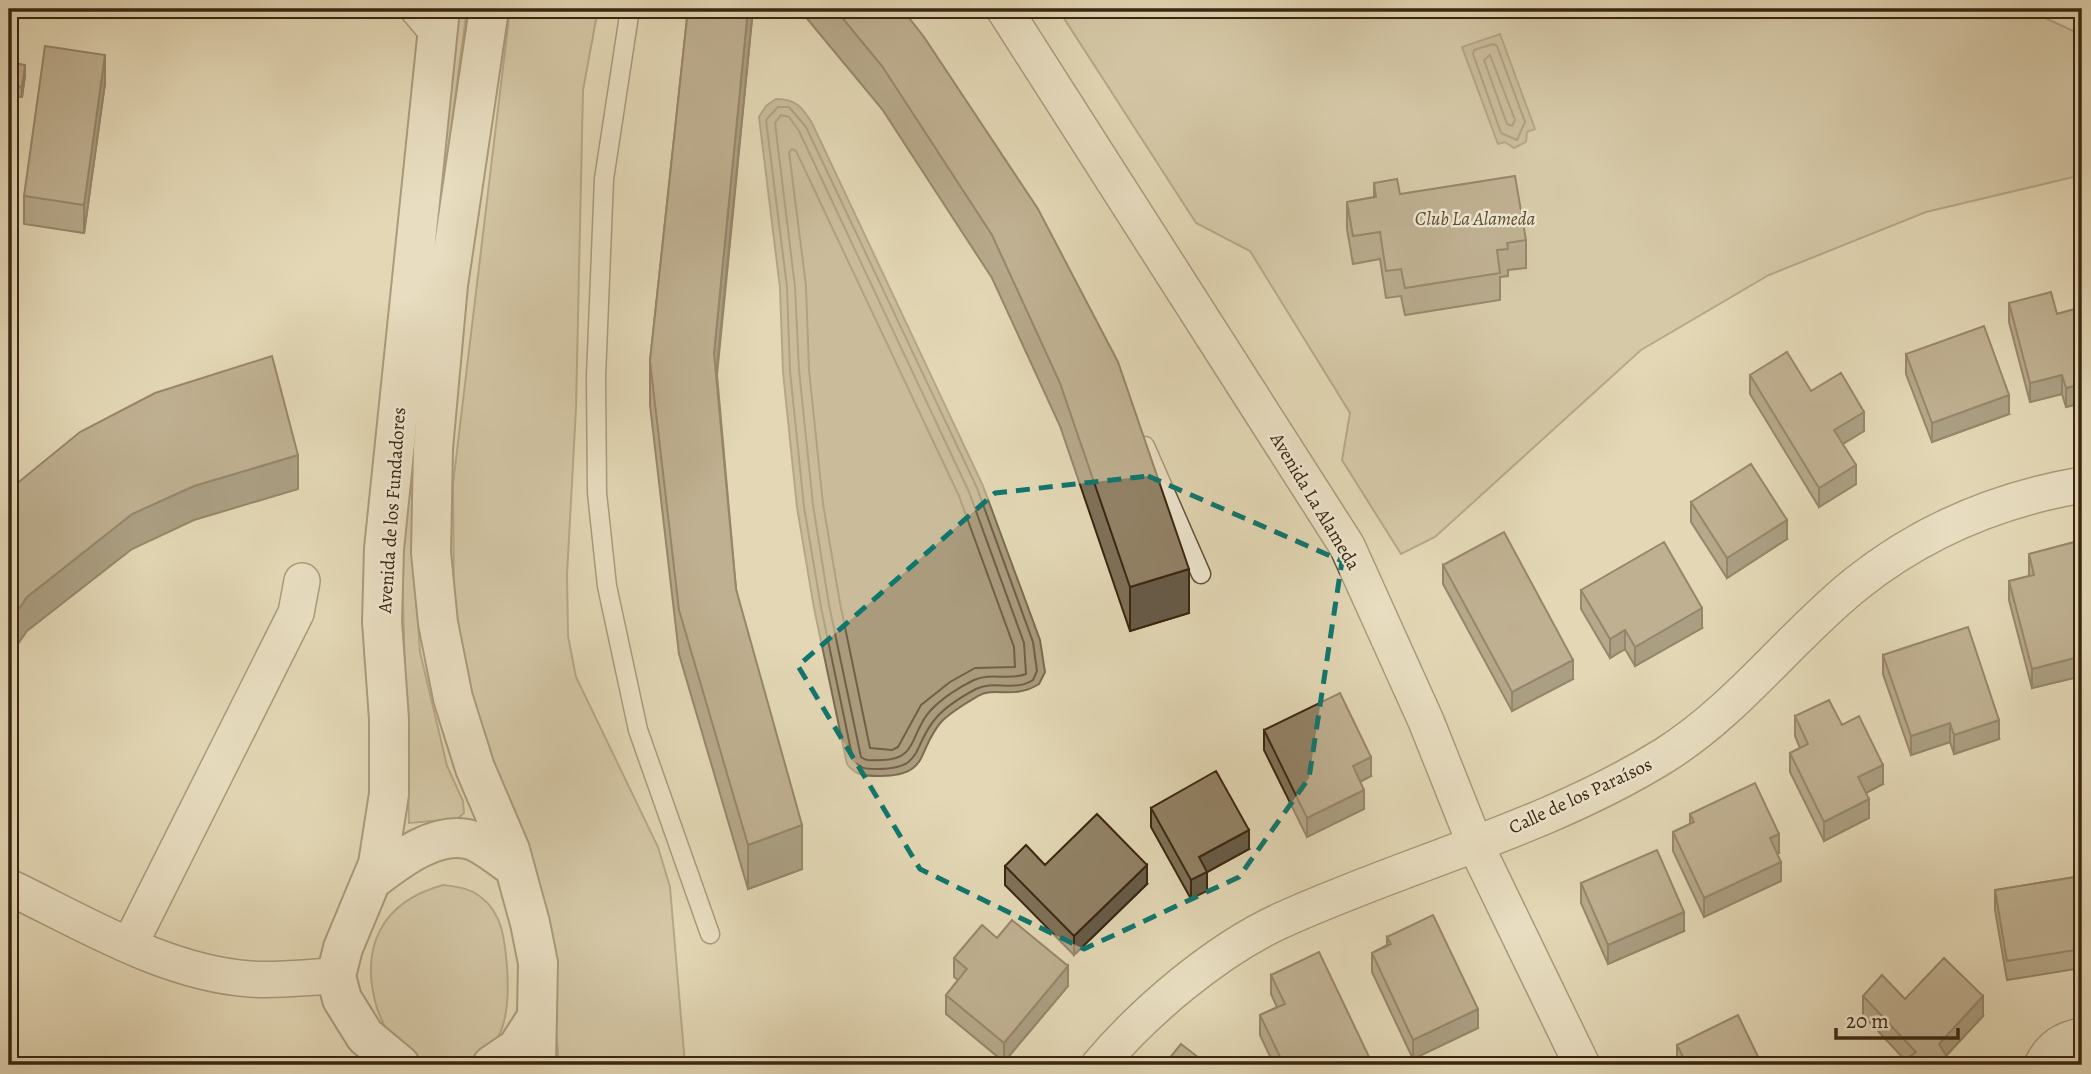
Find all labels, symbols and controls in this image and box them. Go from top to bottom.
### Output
park label: Club La Alameda [1415,206,1535,232]
street label: Avenida de los Fundadores [372,406,412,615]
street label: Avenida La Alameda [1263,427,1366,575]
street label: Calle de los Paraísos [1505,751,1656,840]
scale bar [1836,997,1958,1041]
text: 20 m [1846,1007,1889,1035]

